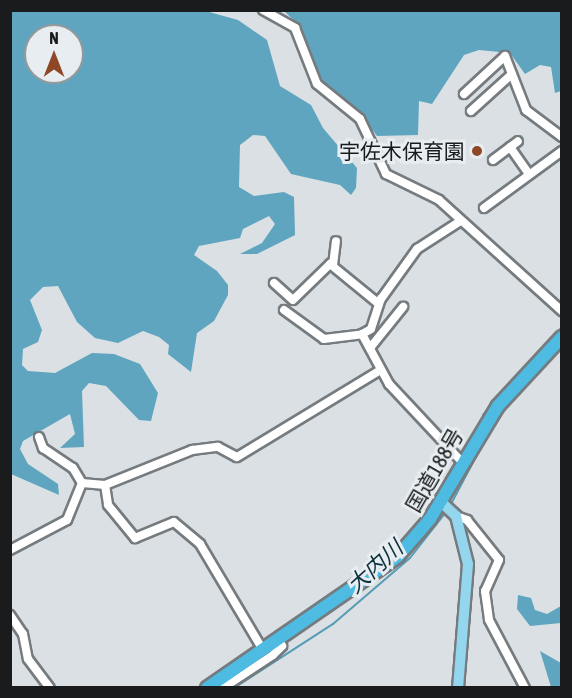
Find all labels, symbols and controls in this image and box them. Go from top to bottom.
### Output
north arrow [24,24,84,84]
text: N [49,29,59,47]
place label: 宇佐木保育園 [339,138,465,164]
marker: 宇佐木保育園 [470,144,484,158]
street label: 国道188号 [400,424,468,516]
water label: 大内川 [342,535,408,599]

